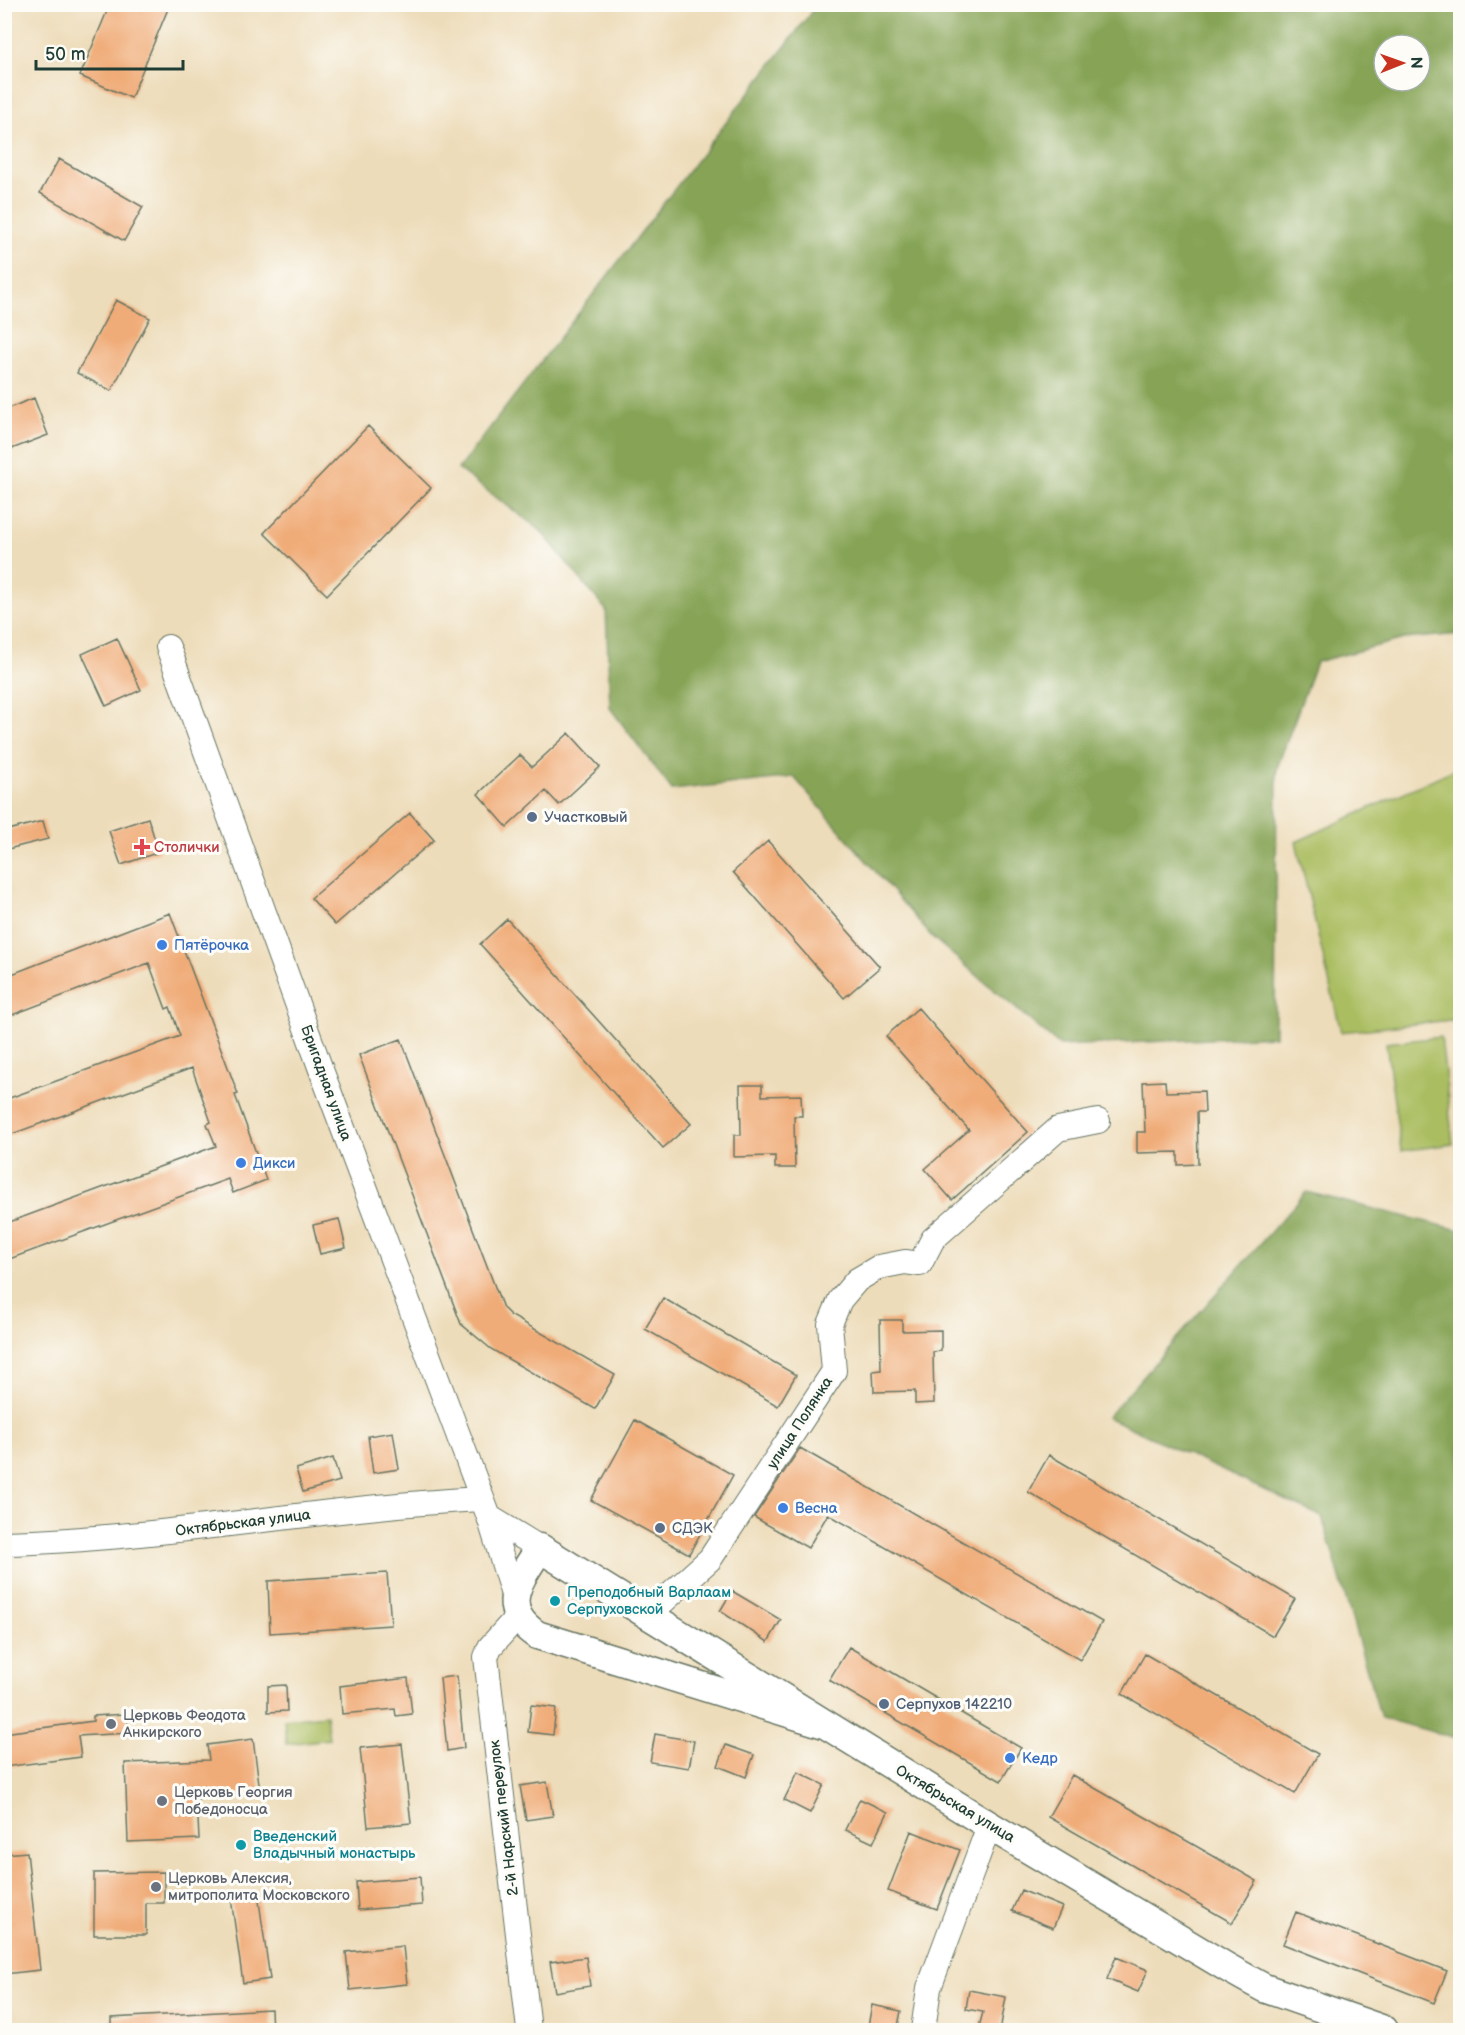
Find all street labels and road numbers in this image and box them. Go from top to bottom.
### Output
street label: Бригадная улица [296,1022,356,1144]
street label: улица Полянка [763,1373,837,1473]
street label: Октябрьская улица [174,1505,312,1541]
street label: 2-й Нарский переулок [485,1739,523,1897]
street label: Октябрьская улица [892,1761,1018,1847]

